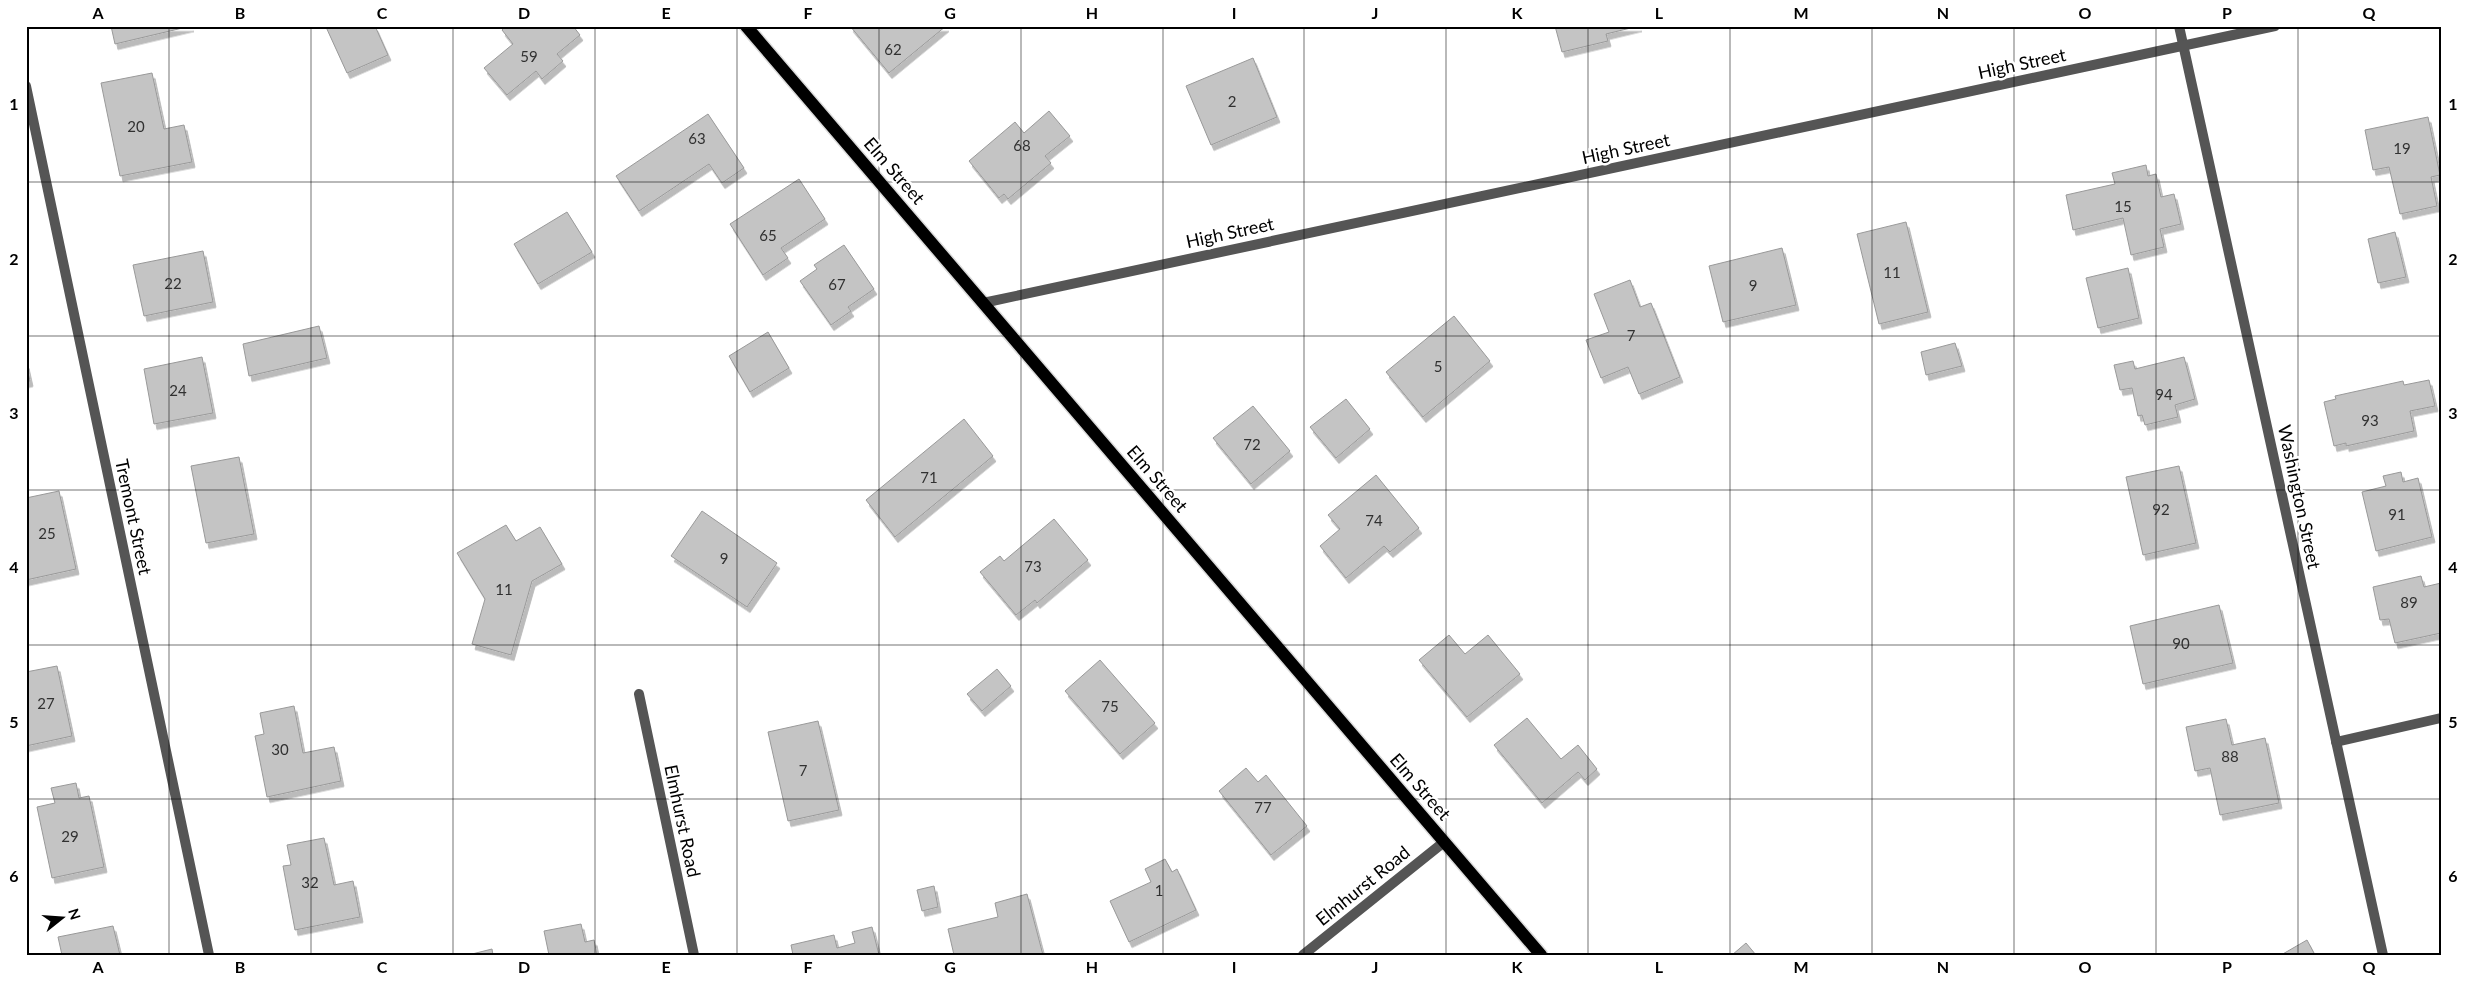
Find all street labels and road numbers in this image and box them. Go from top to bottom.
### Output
street label: High Street [1976,43,2068,83]
street label: High Street [1580,128,1672,168]
street label: Elm Street [860,132,930,209]
street label: High Street [1184,212,1276,252]
street label: Washington Street [2274,423,2326,571]
street label: Elm Street [1123,440,1193,517]
street label: Tremont Street [111,457,157,577]
street label: Elm Street [1386,748,1456,825]
street label: Elmhurst Road [660,762,706,879]
street label: Elmhurst Road [1311,841,1414,930]

